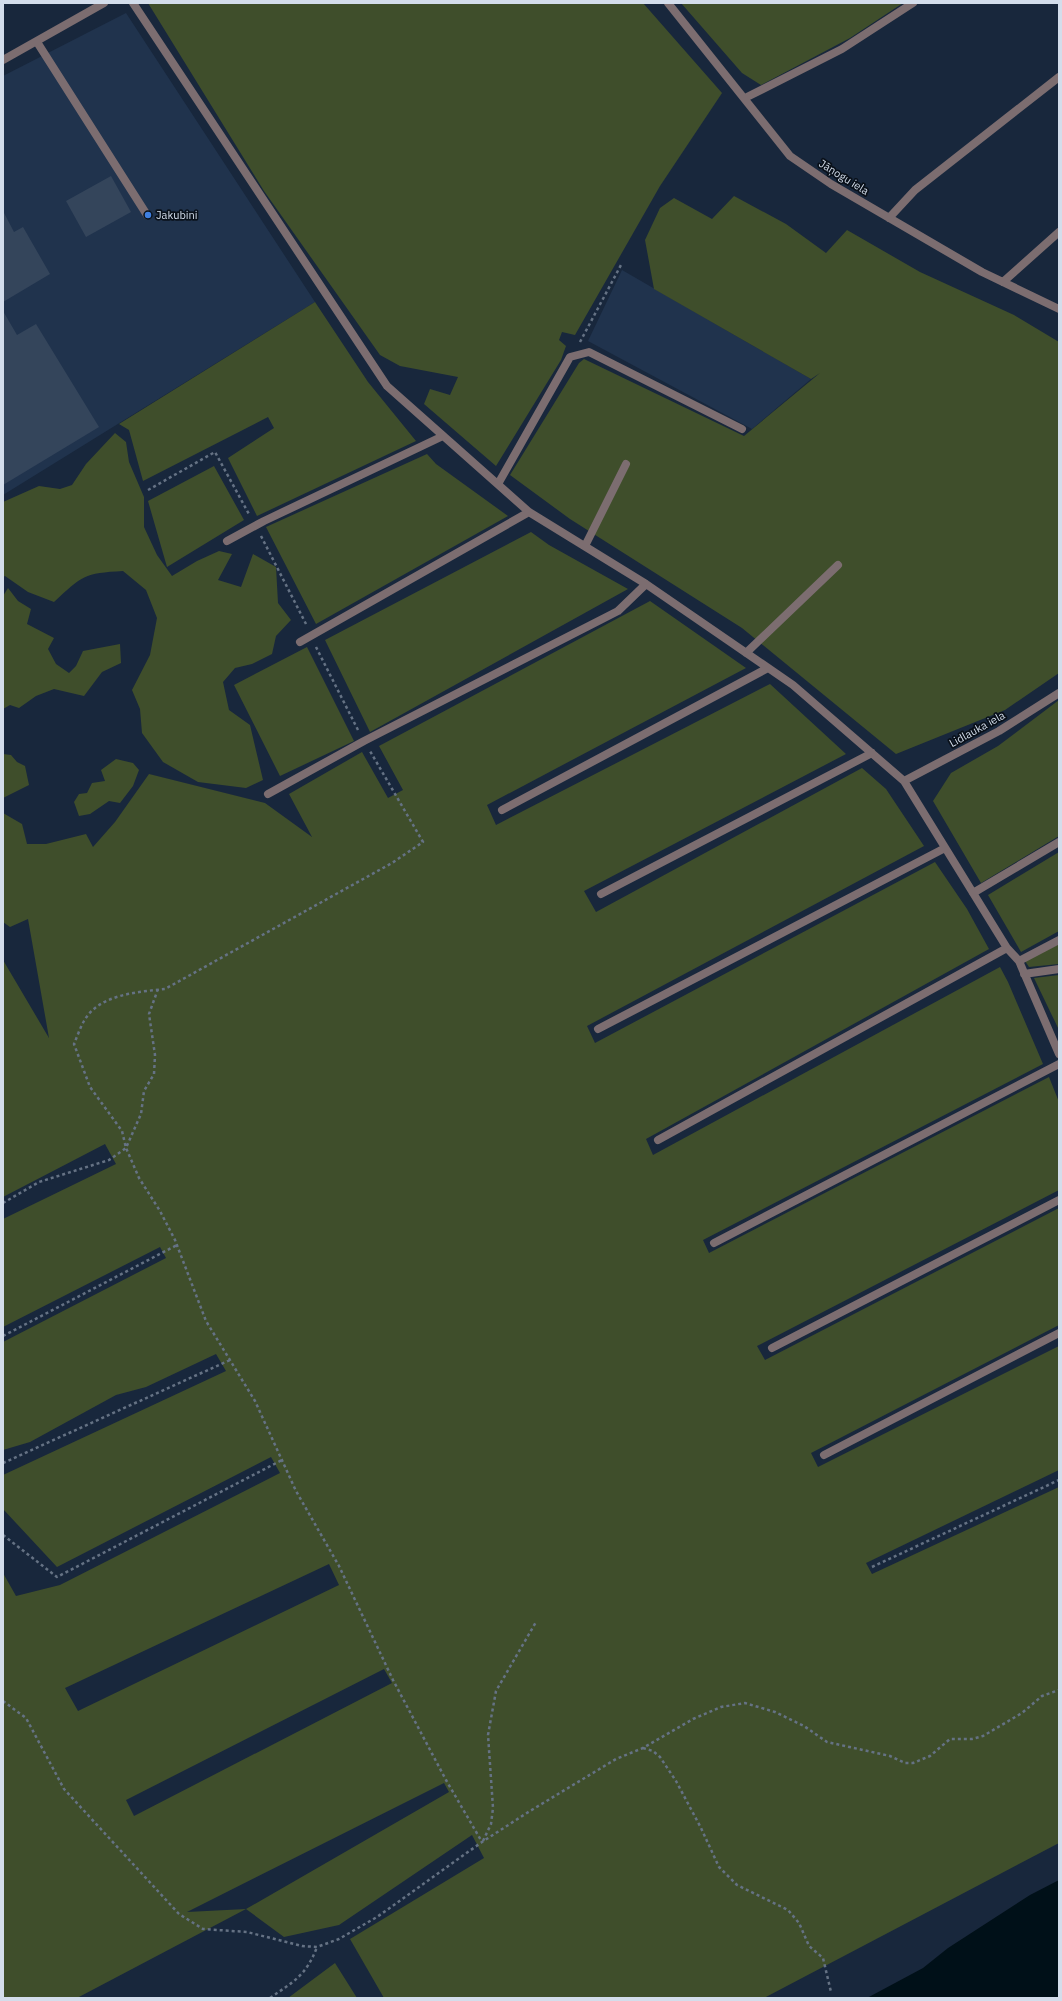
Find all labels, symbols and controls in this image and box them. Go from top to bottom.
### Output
street label: Jāņogu iela [816,156,872,198]
place label: Jakubini [156,208,198,222]
marker: Jakubini [143,210,153,220]
street label: Lidlauka iela [947,708,1007,750]

